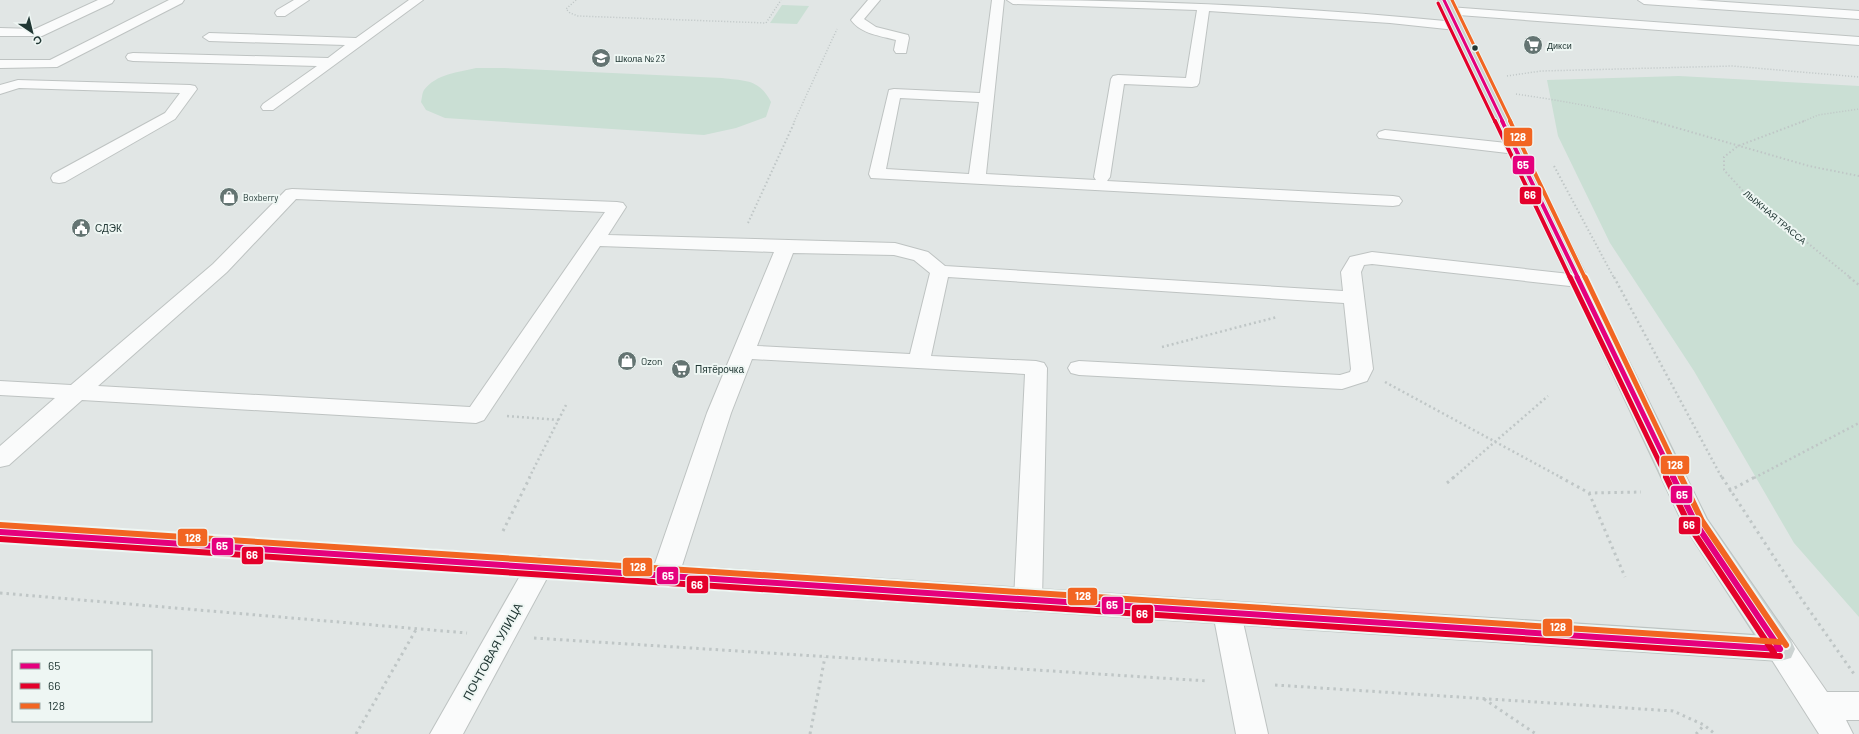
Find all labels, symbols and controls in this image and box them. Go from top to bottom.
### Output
north arrow [12,12,52,52]
text: С [31,33,45,48]
supermarket icon: Дикси [1522,34,1544,56]
place label: Дикси [1547,40,1572,51]
unlabelled marker [1470,43,1480,53]
school or university icon: Школа № 23 [590,47,612,69]
place label: Школа № 23 [615,53,665,64]
line badge: 128 [1503,127,1533,147]
text: 128 [1510,130,1526,143]
line badge: 65 [1512,155,1535,175]
text: 65 [1517,158,1529,171]
shop icon: Boxberry [218,186,240,208]
line badge: 66 [1519,186,1542,205]
text: 66 [1524,188,1536,201]
street label: ЛЫЖНАЯ ТРАССА [1741,188,1809,246]
place label: Boxberry [243,192,278,203]
public building icon: СДЭК [70,217,92,239]
place label: СДЭК [95,222,122,234]
shop icon: Ozon [616,350,638,372]
place label: Ozon [641,355,663,367]
supermarket icon: Пятёрочка [670,358,692,380]
place label: Пятёрочка [695,363,744,375]
line badge: 128 [1660,455,1690,475]
text: 128 [1667,458,1683,471]
line badge: 65 [1670,485,1693,504]
text: 65 [1676,488,1688,501]
line badge: 66 [1678,516,1701,535]
text: 66 [1683,518,1695,531]
line badge: 128 [177,528,208,547]
text: 128 [185,531,201,544]
line badge: 65 [211,537,234,556]
text: 65 [216,539,228,552]
line badge: 66 [241,546,264,565]
text: 66 [246,548,258,561]
line badge: 128 [622,557,653,577]
text: 128 [630,560,646,573]
line badge: 65 [656,566,679,585]
text: 65 [662,569,674,582]
line badge: 66 [686,575,709,594]
text: 66 [691,578,703,591]
line badge: 128 [1067,587,1098,606]
text: 128 [1075,589,1091,602]
line badge: 65 [1101,596,1124,615]
text: 65 [1106,598,1118,611]
street label: ПОЧТОВАЯ УЛИЦА [459,600,525,703]
line badge: 66 [1131,604,1154,624]
text: 66 [1136,607,1148,620]
line badge: 128 [1542,618,1573,637]
text: 128 [1550,620,1566,633]
legend [12,650,152,722]
text: 65 [48,658,60,672]
text: 66 [48,678,60,692]
text: 128 [48,698,65,712]

